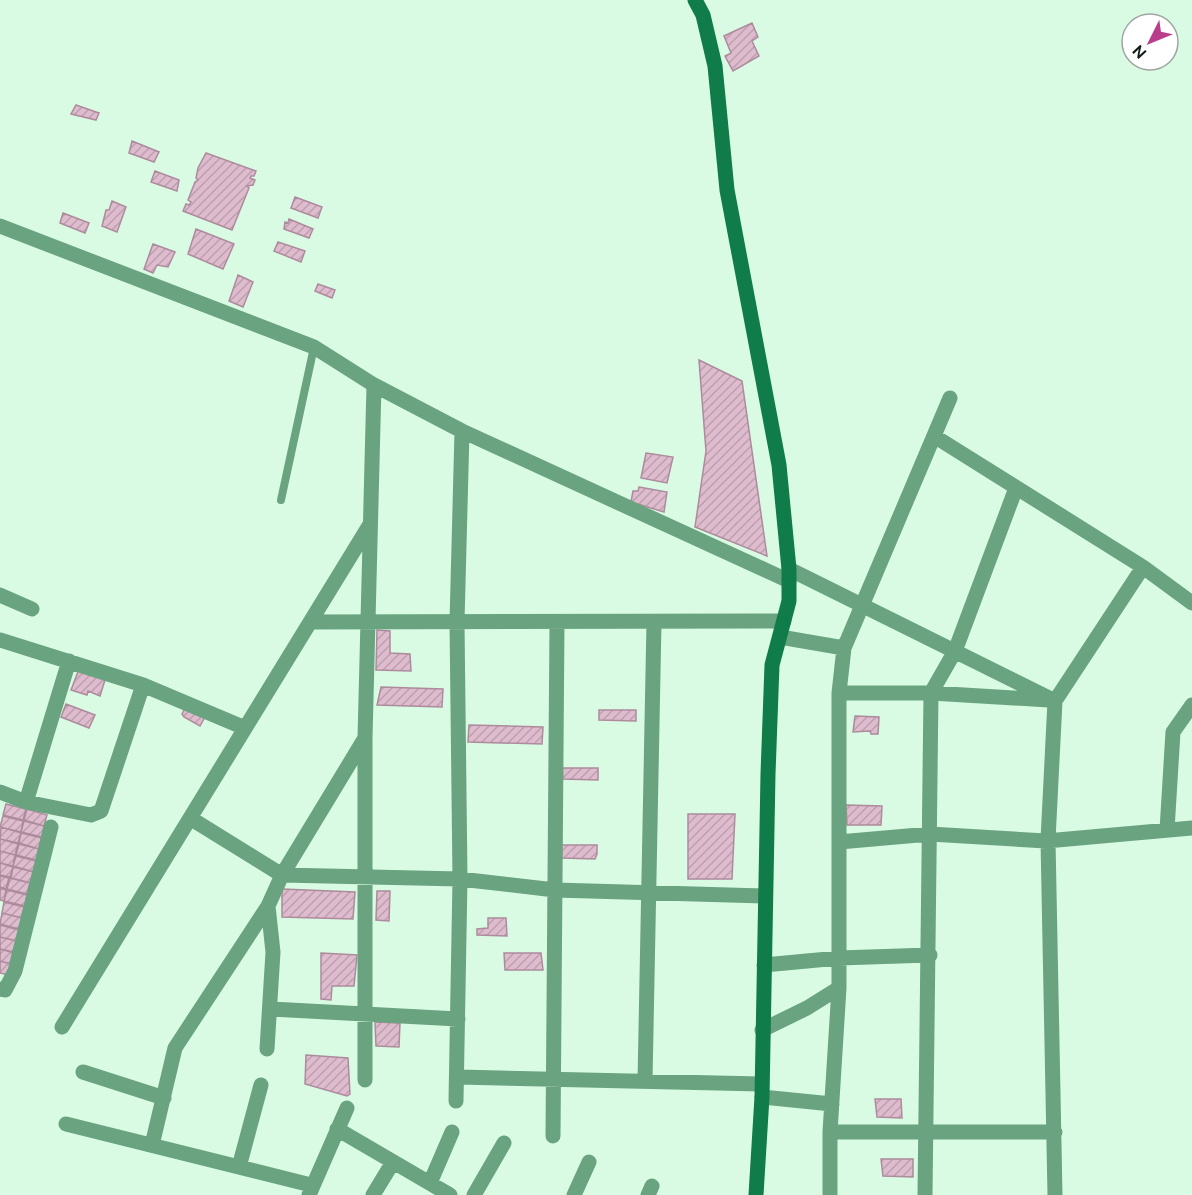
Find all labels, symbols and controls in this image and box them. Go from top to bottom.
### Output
north arrow [1120,12,1180,72]
text: N [1128,42,1150,63]

